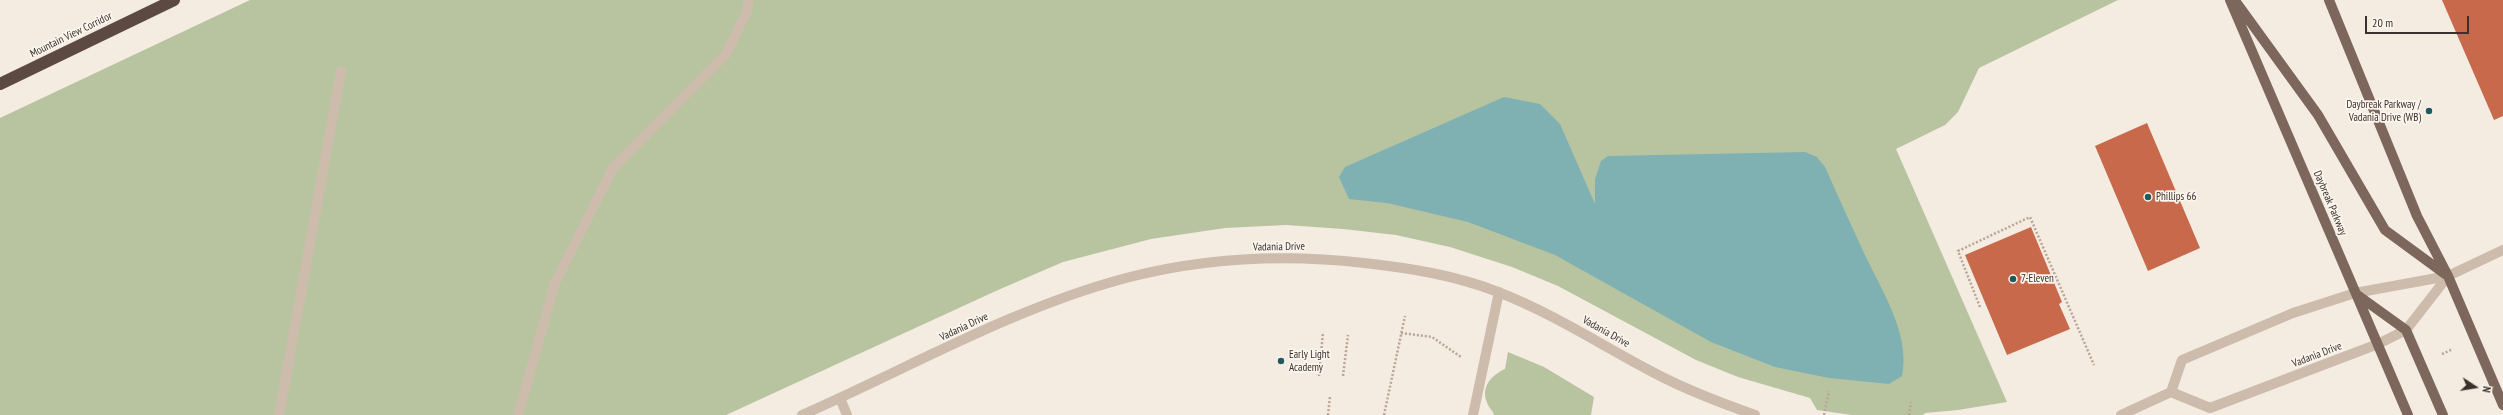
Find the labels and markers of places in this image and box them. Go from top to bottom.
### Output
place label: Daybreak Parkway / Vadania Drive (WB) [2346,98,2421,124]
marker: Daybreak Parkway / Vadania Drive (WB) [2424,106,2434,116]
place label: Phillips 66 [2156,190,2196,204]
marker: Phillips 66 [2143,192,2153,202]
place label: 7-Eleven [2021,272,2054,286]
marker: 7-Eleven [2008,274,2018,284]
place label: Early Light Academy [1289,348,1330,374]
marker: Early Light Academy [1276,356,1286,366]

